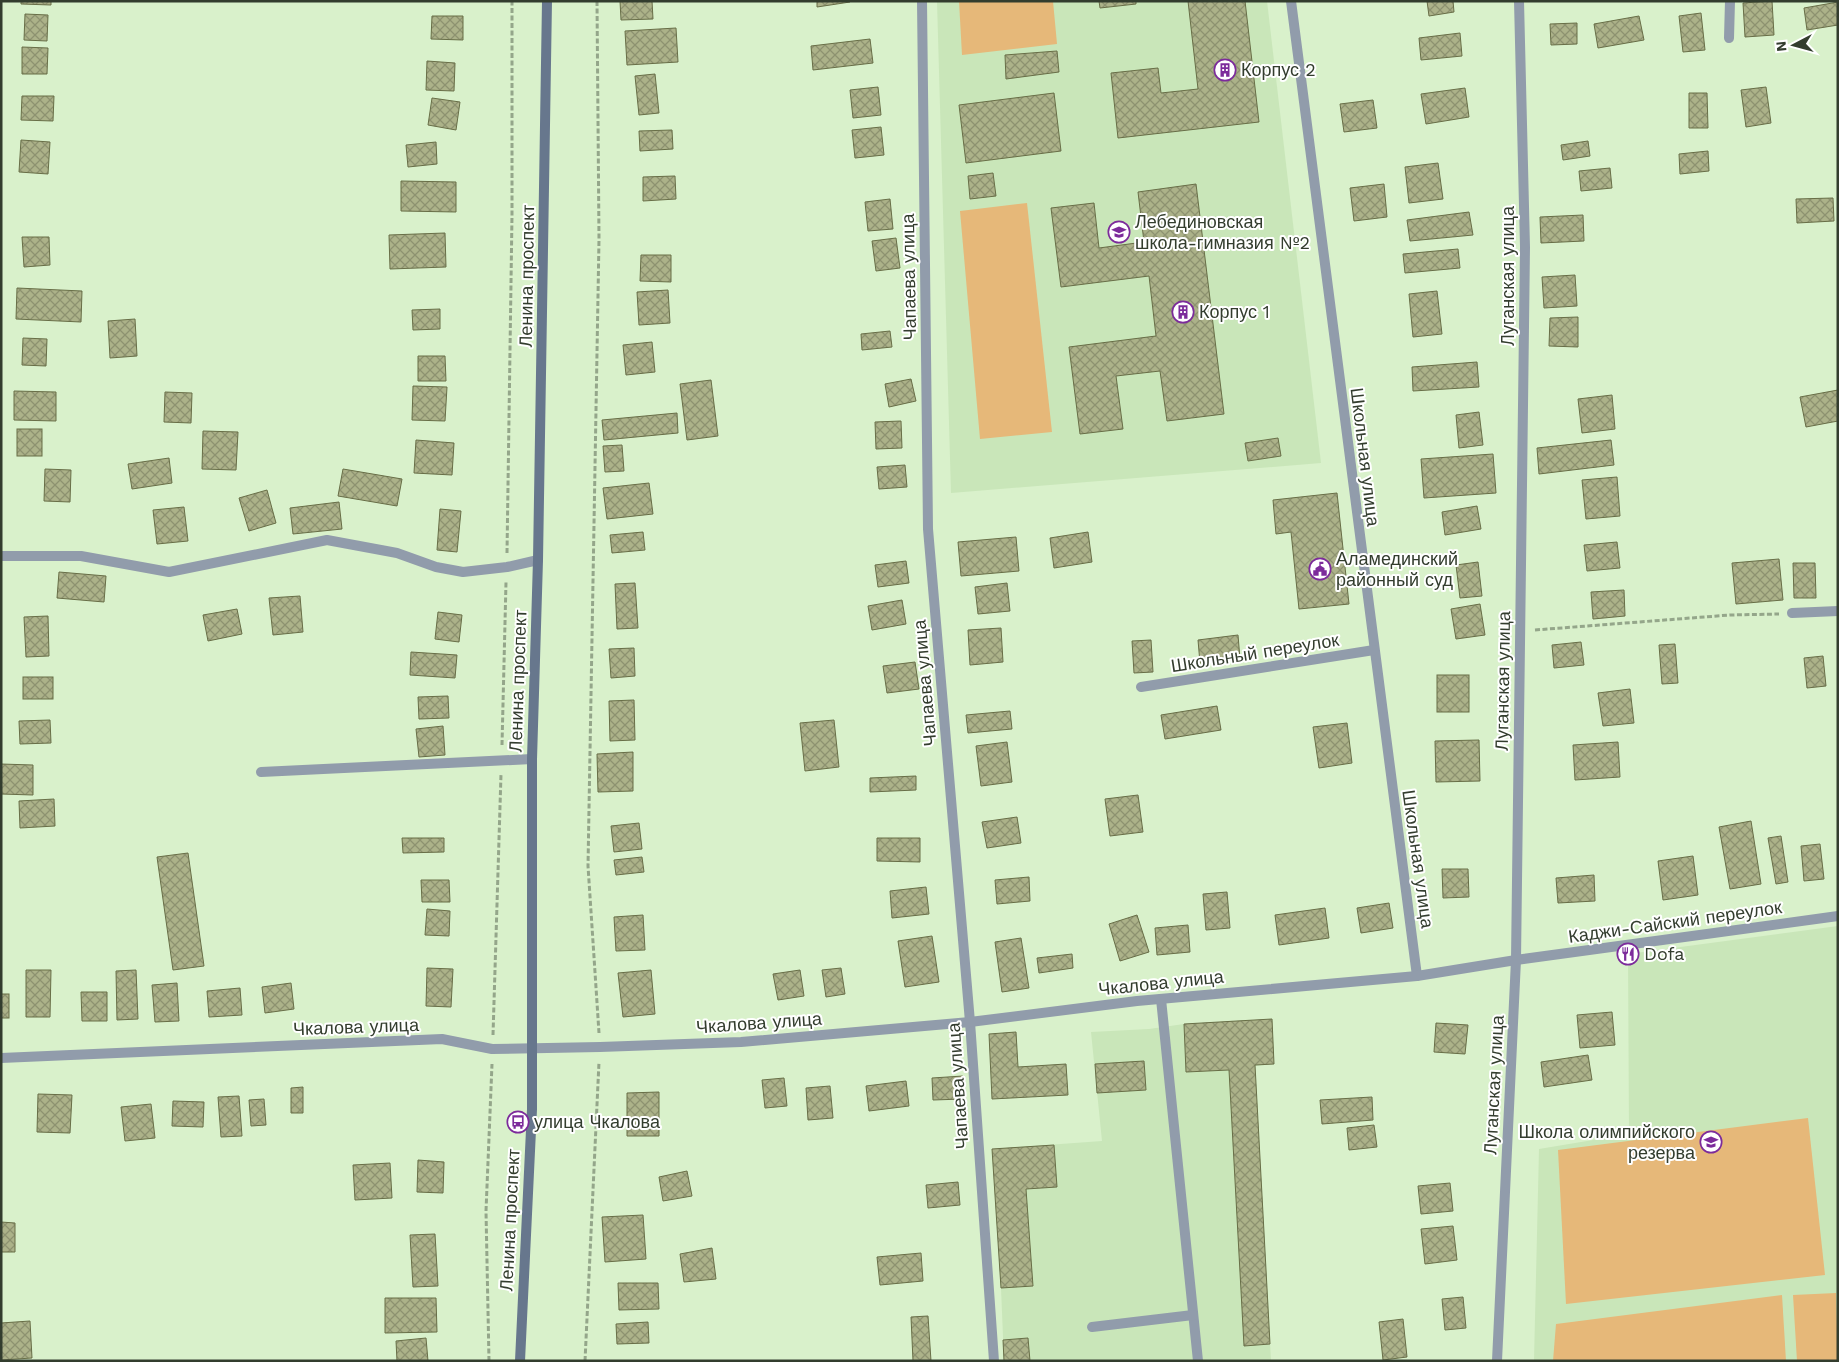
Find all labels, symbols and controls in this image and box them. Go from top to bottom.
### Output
north arrow [1769,20,1819,70]
text: N [1773,40,1790,52]
building icon: Корпус 2 [1213,58,1237,82]
place label: Корпус 2 [1241,59,1316,80]
street label: Ленина проспект [515,204,538,348]
street label: Луганская улица [1497,205,1518,346]
place label: Лебединовская школа-гимназия №2 [1135,211,1310,253]
street label: Чапаева улица [897,212,920,341]
school or university icon: Лебединовская школа-гимназия №2 [1107,220,1131,244]
building icon: Корпус 1 [1171,300,1195,324]
place label: Корпус 1 [1199,301,1270,322]
street label: Школьная улица [1347,386,1385,528]
place label: Аламединский районный суд [1336,548,1458,590]
public building icon: Аламединский районный суд [1308,557,1332,581]
street label: Ленина проспект [505,609,530,753]
street label: Луганская улица [1491,610,1514,751]
street label: Чапаева улица [908,618,940,747]
street label: Школьный переулок [1169,629,1341,676]
street label: Школьная улица [1398,788,1439,930]
street label: Каджи-Сайский переулок [1567,896,1783,947]
restaurant icon: Dofa [1616,942,1640,966]
place label: Dofa [1644,943,1684,964]
street label: Чкалова улица [1097,965,1226,1000]
street label: Чкалова улица [695,1008,824,1037]
street label: Чкалова улица [293,1014,420,1039]
street label: Луганская улица [1479,1014,1508,1155]
street label: Чапаева улица [943,1021,972,1150]
bus stop icon: улица Чкалова [506,1110,530,1134]
place label: улица Чкалова [534,1111,661,1132]
place label: Школа олимпийского резерва [1518,1121,1696,1163]
school or university icon: Школа олимпийского резерва [1699,1130,1723,1154]
street label: Ленина проспект [495,1148,524,1292]

